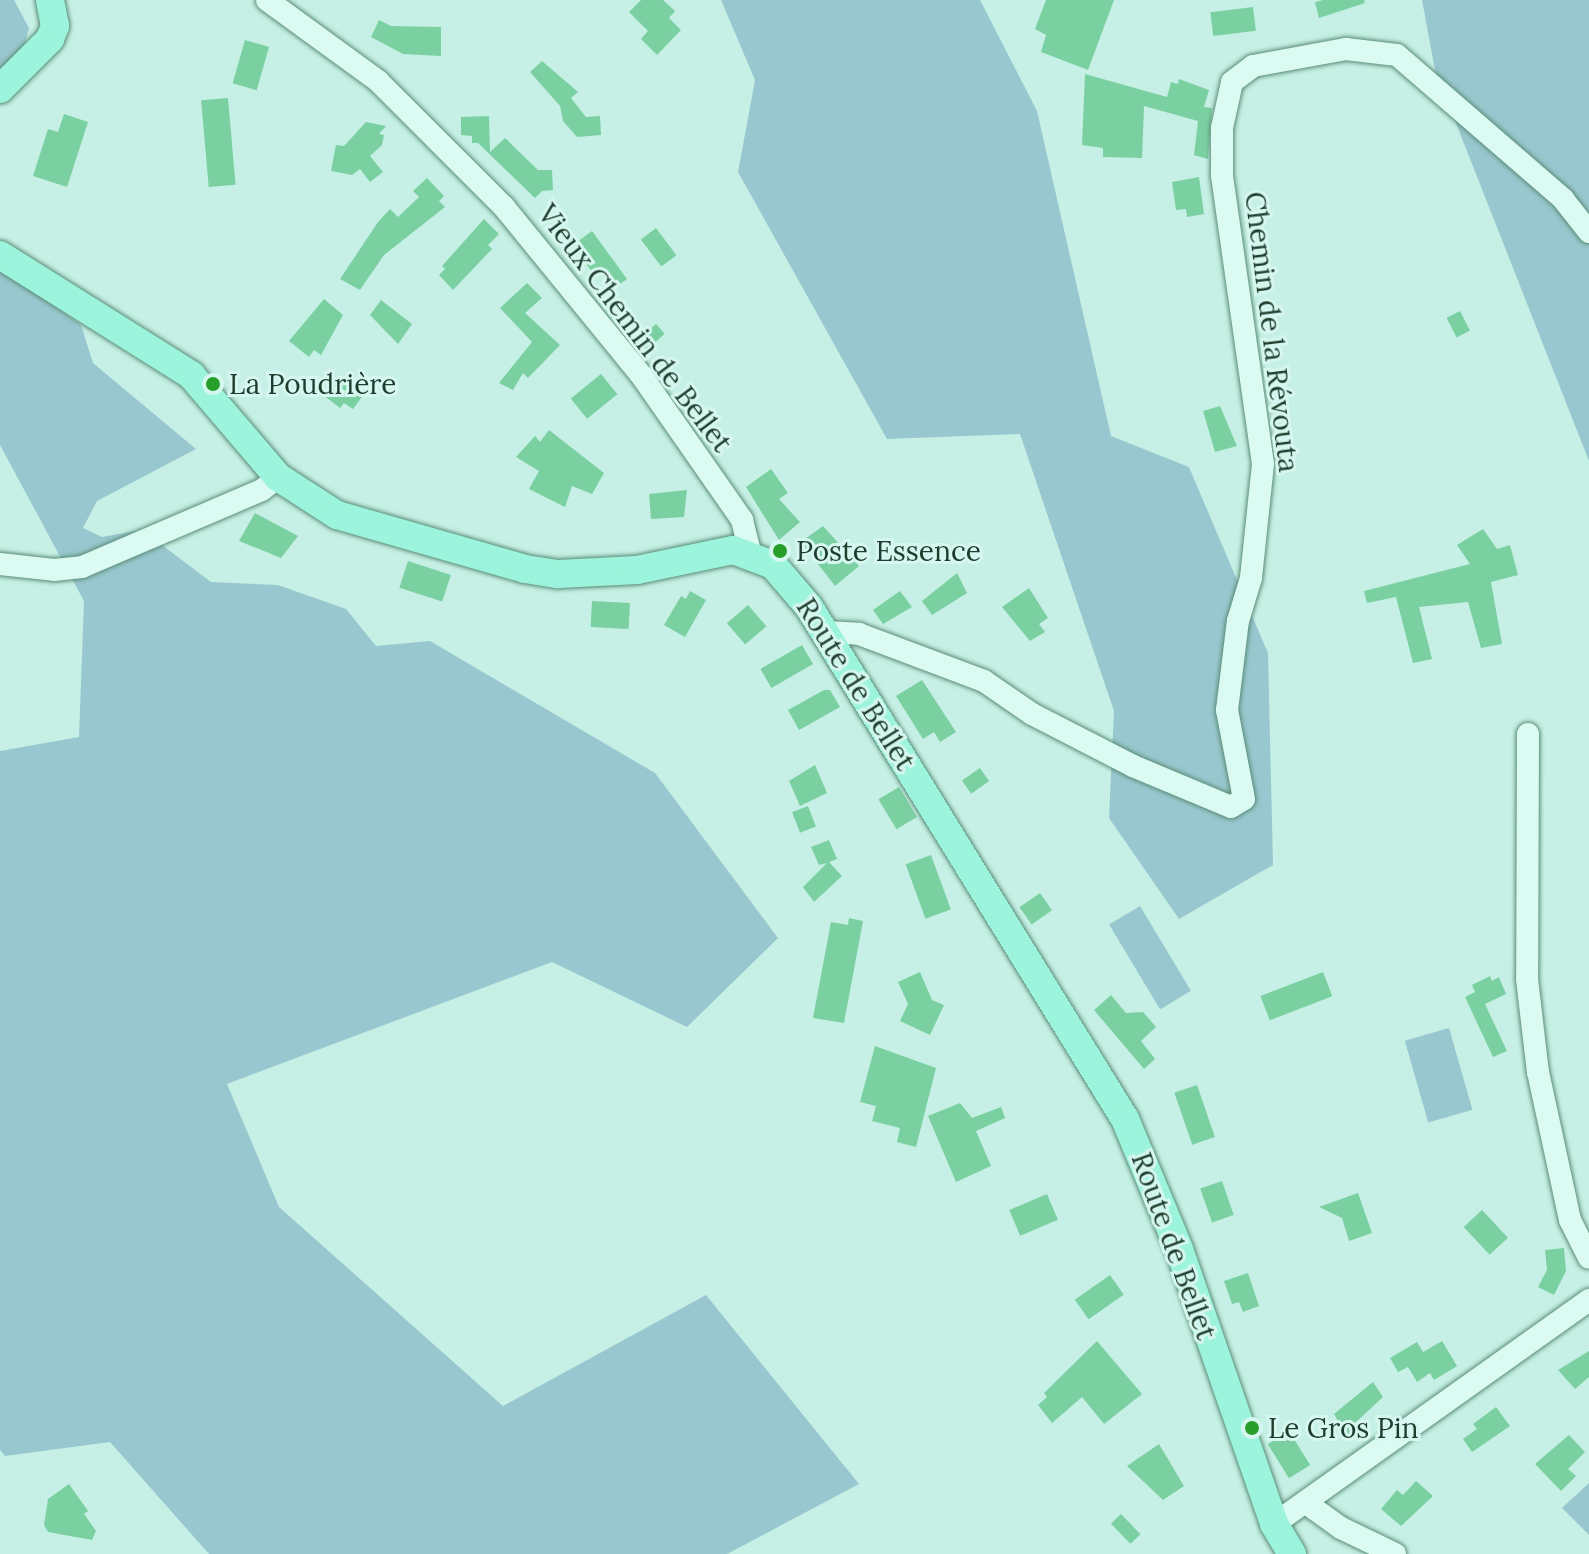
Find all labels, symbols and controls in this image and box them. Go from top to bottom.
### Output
street label: Chemin de la Révouta [1238,190,1306,474]
street label: Vieux Chemin de Bellet [531,197,739,459]
place label: La Poudrière [229,367,396,401]
marker: La Poudrière [204,375,222,393]
place label: Poste Essence [796,534,981,568]
marker: Poste Essence [771,542,789,560]
street label: Route de Bellet [790,592,922,776]
street label: Route de Bellet [1125,1148,1223,1344]
place label: Le Gros Pin [1268,1411,1418,1445]
marker: Le Gros Pin [1243,1419,1261,1437]

